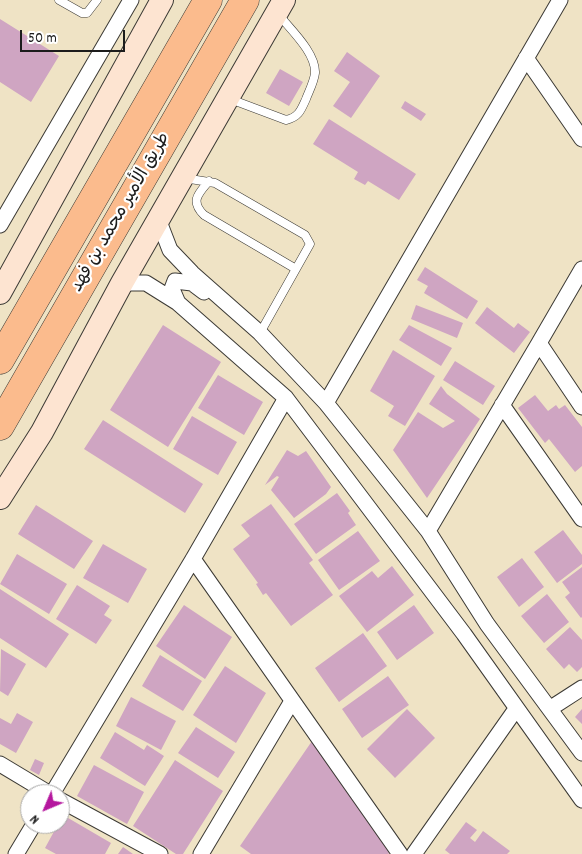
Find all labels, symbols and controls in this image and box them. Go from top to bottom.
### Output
scale bar [22,20,128,52]
text: 50 m [28,28,57,50]
street label: طريق الأمير محمد بن فهد [68,129,176,297]
north arrow [20,784,70,834]
text: N [26,809,45,828]

